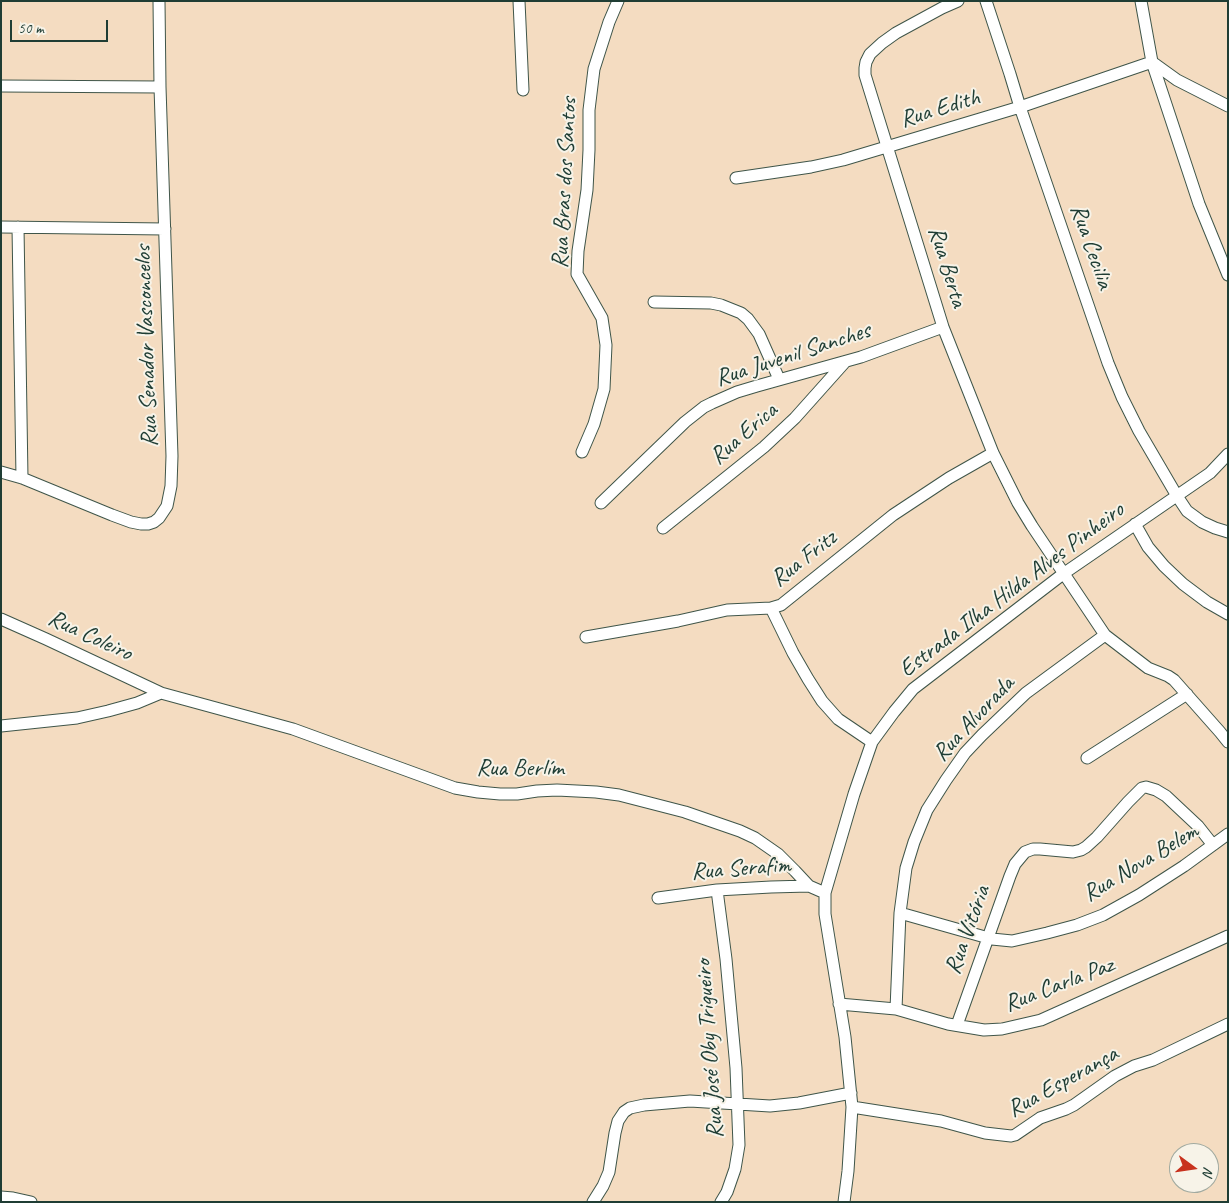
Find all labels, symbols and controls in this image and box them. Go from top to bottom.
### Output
scale bar [12,10,110,42]
text: 50 m [18,19,44,38]
street label: Rua Edith [897,83,983,135]
street label: Rua Bras dos Santos [546,97,584,269]
street label: Rua Cecilia [1063,201,1119,293]
street label: Rua Berta [921,223,973,311]
street label: Rua Senador Vasconcelos [129,244,165,448]
street label: Rua Juvenil Sanches [712,316,874,394]
street label: Rua Erica [704,397,784,471]
street label: Estrada Ilha Hilda Alves Pinheiro [894,496,1130,684]
street label: Rua Fritz [765,524,843,594]
street label: Rua Coleiro [43,604,137,668]
street label: Rua Alvorada [927,670,1021,768]
street label: Rua Berlím [476,755,564,783]
street label: Rua Nova Belem [1078,817,1204,909]
street label: Rua Serafim [690,851,792,887]
street label: Rua Vitória [939,882,997,978]
street label: Rua Carla Paz [1000,951,1118,1019]
street label: Rua José Oby Trigueiro [689,959,731,1139]
street label: Rua Esperança [1003,1040,1123,1124]
north arrow [1169,1143,1219,1193]
text: N [1199,1165,1217,1178]

